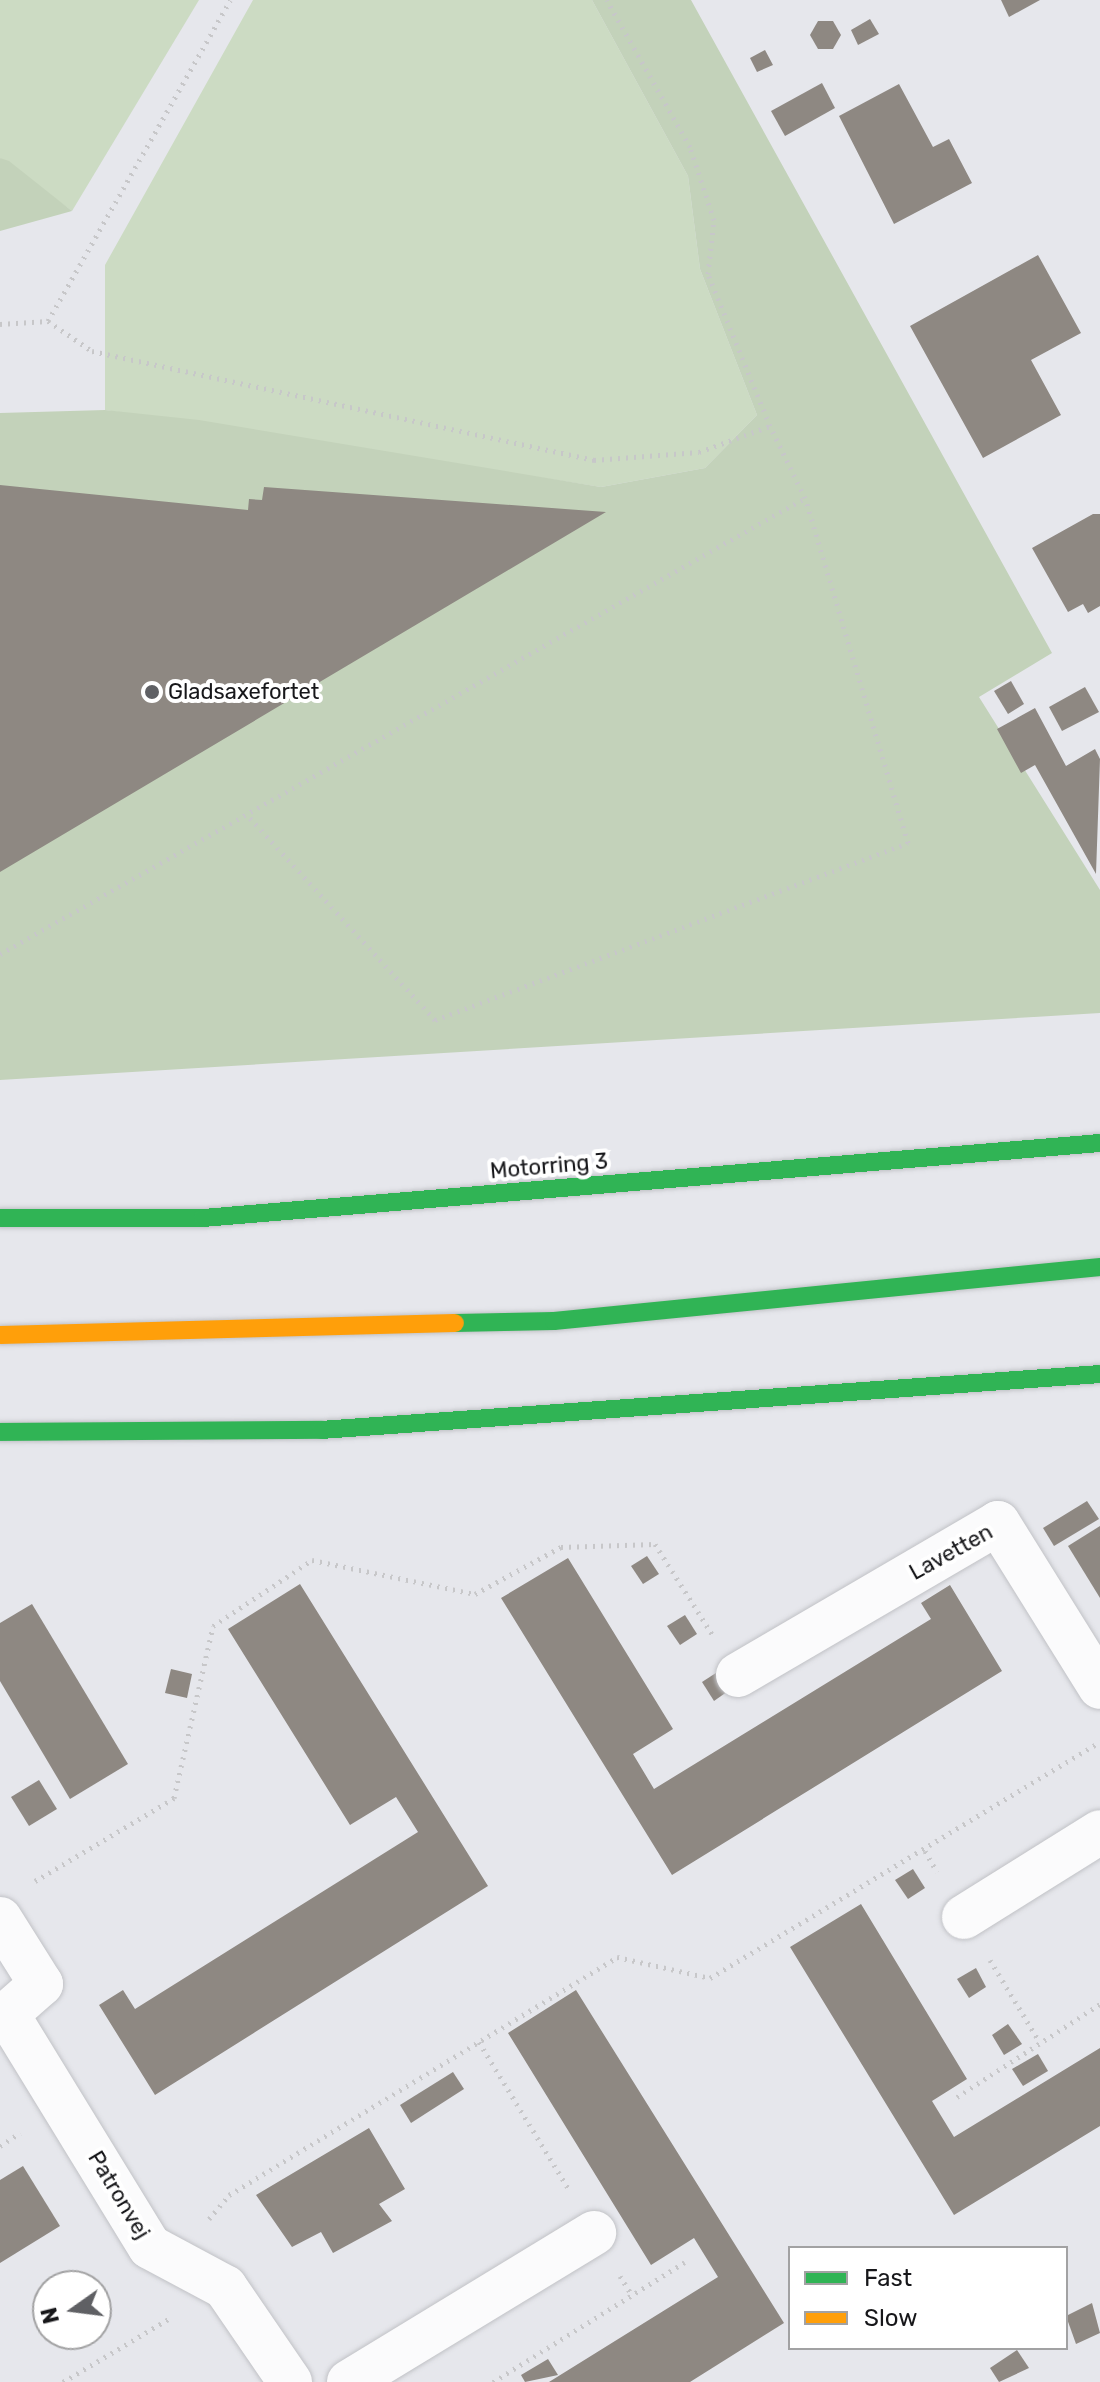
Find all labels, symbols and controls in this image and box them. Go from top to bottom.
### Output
place label: Gladsaxefortet [168,679,319,705]
marker: Gladsaxefortet [143,683,161,701]
street label: Motorring 3 [489,1148,609,1184]
street label: Lavetten [905,1518,997,1586]
street label: Patronvej [82,2146,156,2244]
legend [788,2246,1068,2350]
text: Fast [864,2264,912,2292]
north arrow [32,2270,112,2350]
text: Slow [864,2304,917,2332]
text: N [35,2305,65,2326]

